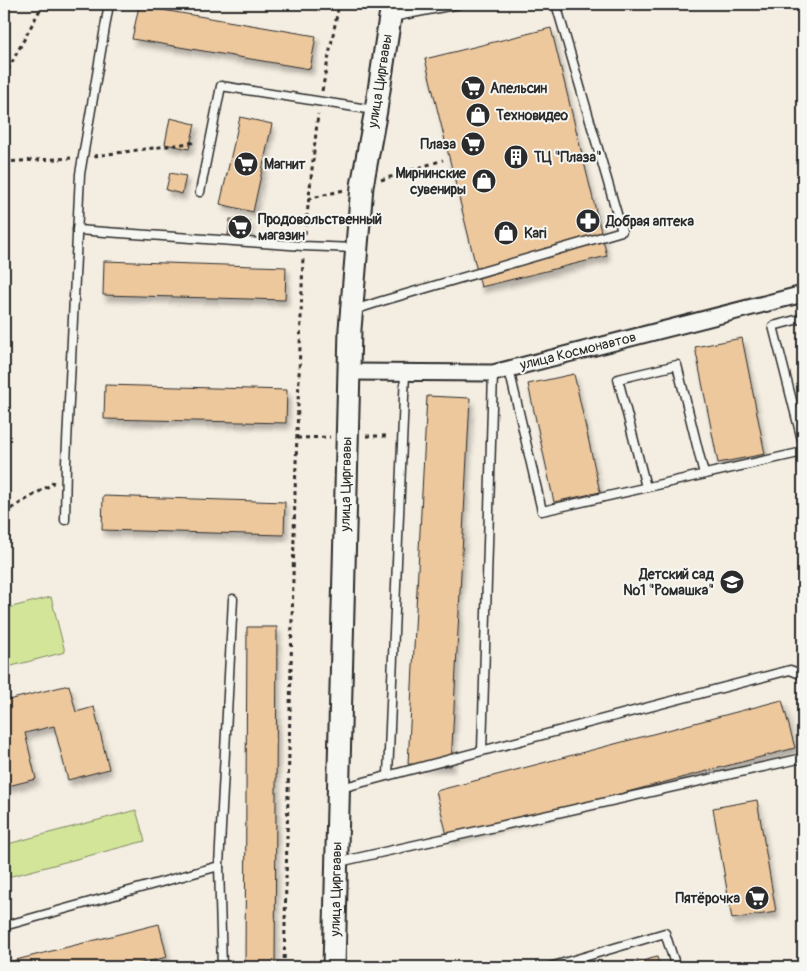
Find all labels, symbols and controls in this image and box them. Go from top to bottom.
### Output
street label: улица Циргвавы [364,33,396,130]
supermarket icon: Апельсин [460,75,486,101]
place label: Апельсин [490,80,547,97]
shop icon: Техновидео [465,102,491,128]
place label: Техновидео [495,107,569,124]
supermarket icon: Плаза [460,131,486,157]
place label: Плаза [420,136,456,153]
building icon: ТЦ "Плаза" [503,144,529,170]
place label: ТЦ "Плаза" [533,149,602,166]
supermarket icon: Магнит [233,151,259,177]
place label: Магнит [264,156,307,173]
place label: Мирнинские сувениры [395,165,467,198]
shop icon: Мирнинские сувениры [471,168,497,194]
pharmacy icon: Добрая аптека [575,208,601,234]
place label: Продовольственный магазин [258,211,382,244]
place label: Добрая аптека [605,213,694,230]
supermarket icon: Продовольственный магазин [227,214,253,240]
shop icon: Kari [493,220,519,246]
place label: Kari [524,225,547,242]
street label: улица Космонавтов [517,328,638,374]
street label: улица Циргвавы [337,436,355,533]
place label: Детский сад №1 "Ромашка" [623,566,715,599]
school or university icon: Детский сад №1 "Ромашка" [719,569,745,595]
street label: улица Циргвавы [327,841,345,938]
supermarket icon: Пятёрочка [744,885,770,911]
place label: Пятёрочка [676,890,740,907]

